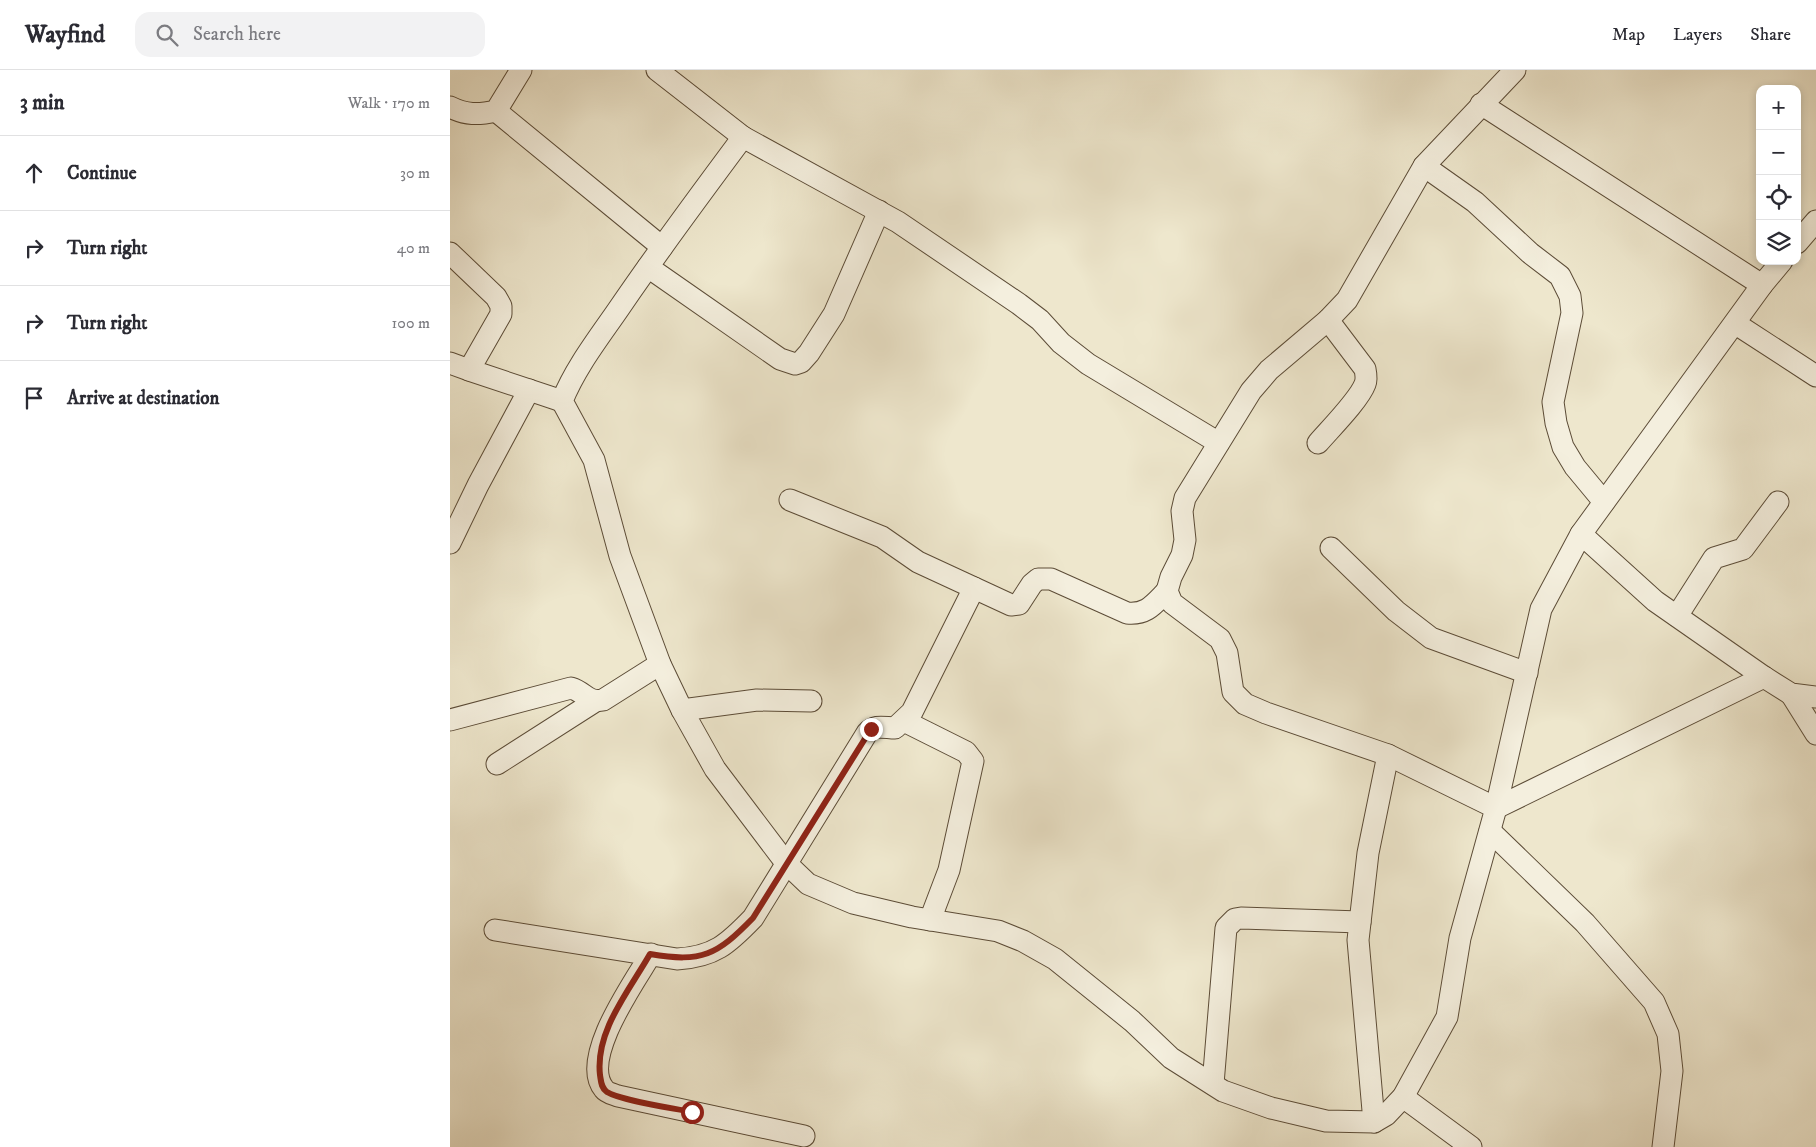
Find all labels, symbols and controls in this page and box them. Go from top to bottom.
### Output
search box [135,12,485,57]
text: Wayfind [25,20,105,50]
icon: search [153,21,181,49]
text: Search here [193,23,281,46]
text: Map [1612,24,1645,46]
text: Layers [1673,24,1722,46]
text: Share [1750,24,1791,46]
map controls [1756,85,1801,265]
button: + [1756,85,1801,130]
text: 3 min [20,90,65,116]
text: Walk · 170 m [348,93,430,113]
button: − [1756,130,1801,175]
icon: ahead [20,159,48,187]
text: Continue [67,162,137,185]
text: 30 m [400,163,430,183]
button: locate [1756,175,1801,220]
button: layers [1756,220,1801,265]
icon: right [20,234,48,262]
text: Turn right [67,237,147,260]
text: 40 m [397,238,430,258]
icon: right [20,309,48,337]
text: Turn right [67,312,147,335]
text: 100 m [392,313,430,333]
icon: arrive [20,384,48,412]
text: Arrive at destination [67,387,219,410]
route end [860,718,883,741]
route start [681,1101,704,1124]

